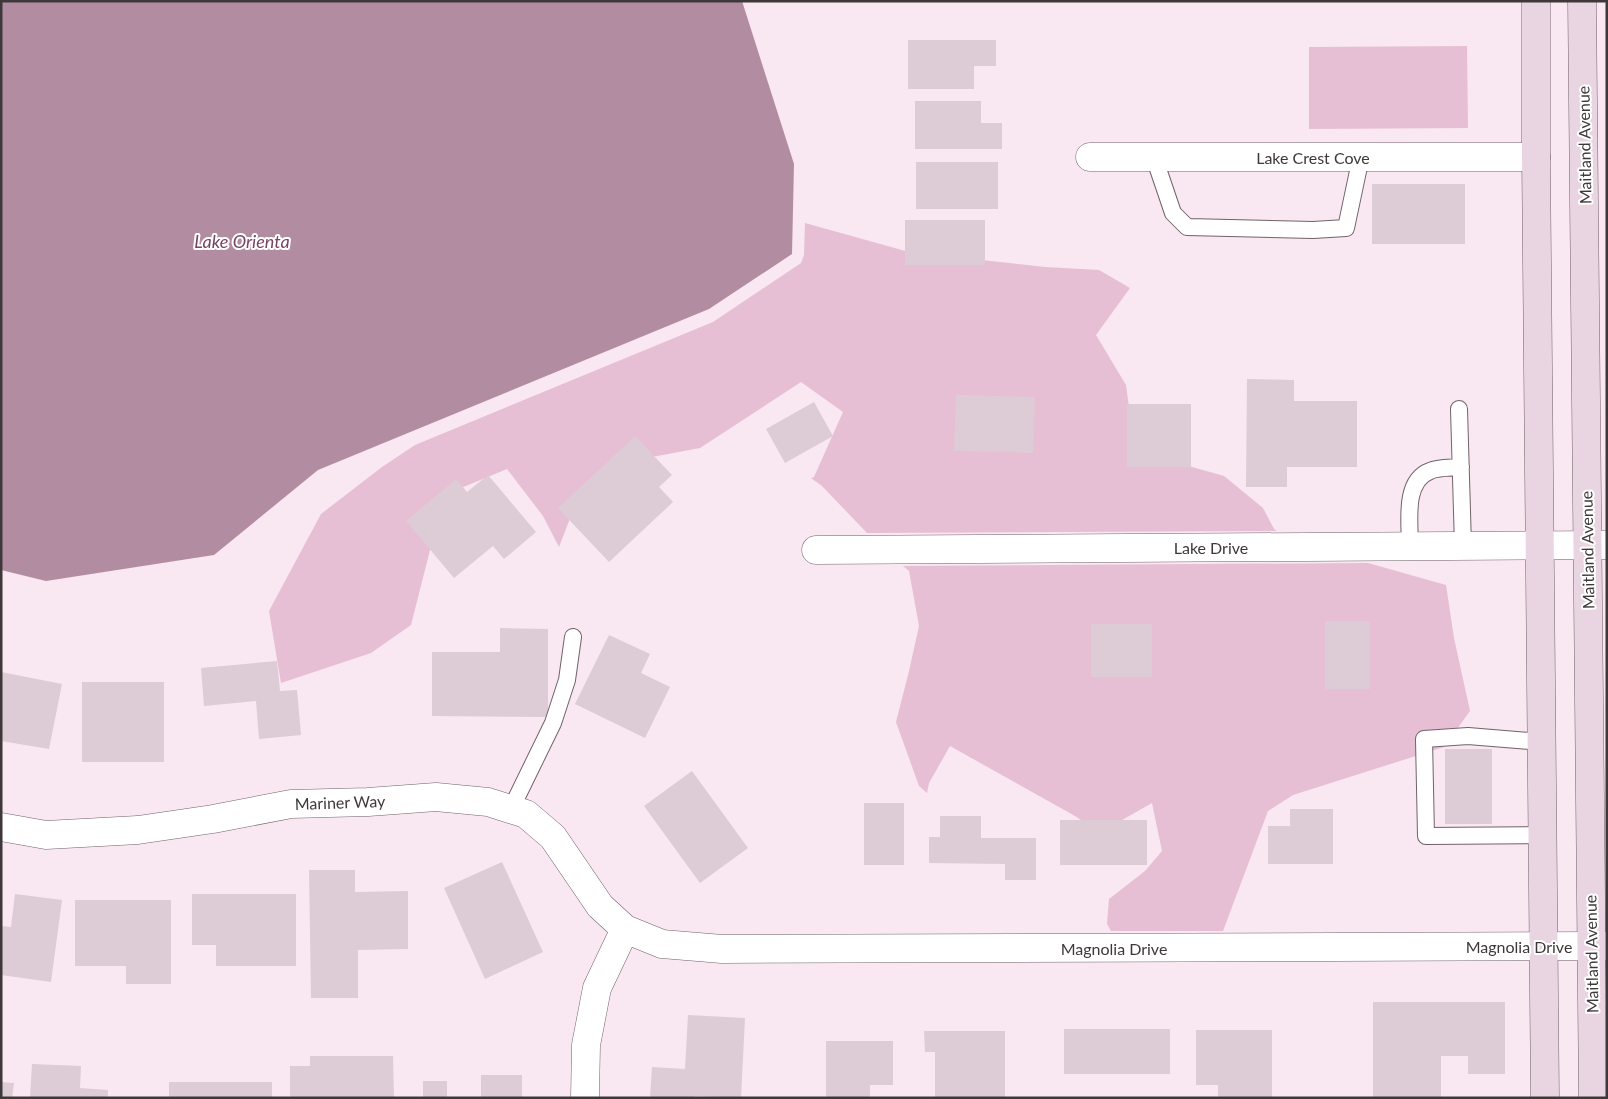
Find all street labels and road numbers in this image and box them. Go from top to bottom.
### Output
street label: Maitland Avenue [1573,86,1595,204]
street label: Lake Crest Cove [1256,148,1370,167]
street label: Maitland Avenue [1576,491,1598,609]
street label: Lake Drive [1174,538,1248,557]
street label: Mariner Way [294,791,386,813]
street label: Maitland Avenue [1580,895,1602,1013]
street label: Magnolia Drive [1466,937,1572,956]
street label: Magnolia Drive [1061,939,1167,958]

